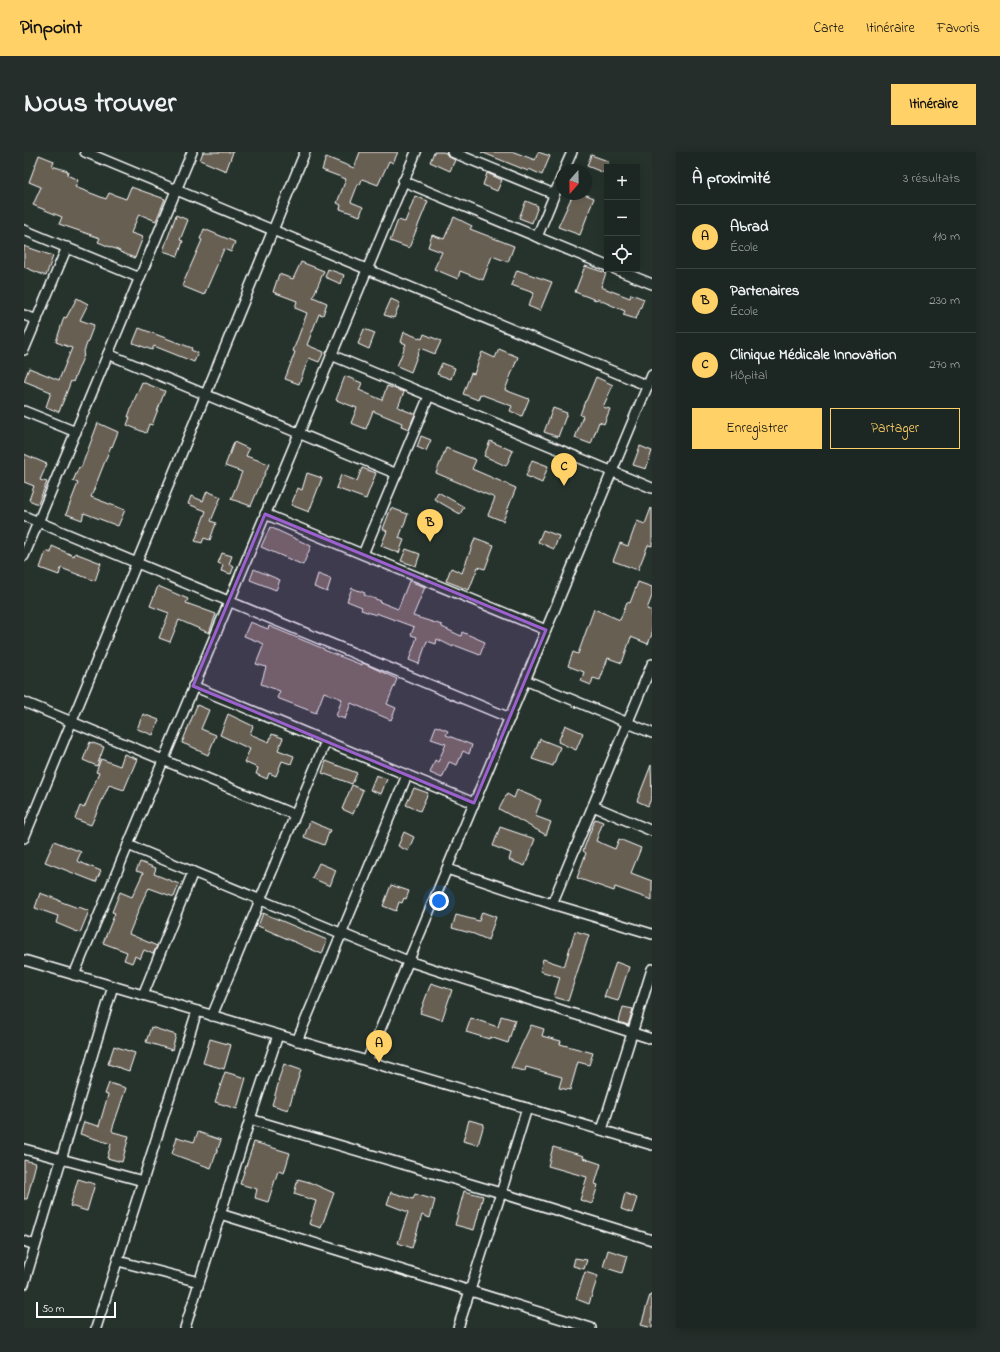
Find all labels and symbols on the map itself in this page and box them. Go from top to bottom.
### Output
north arrow [556,164,592,200]
pin: C [551,453,577,486]
pin: B [417,509,443,542]
your location [429,891,449,911]
pin: A [366,1030,392,1063]
scale bar [36,1300,116,1319]

